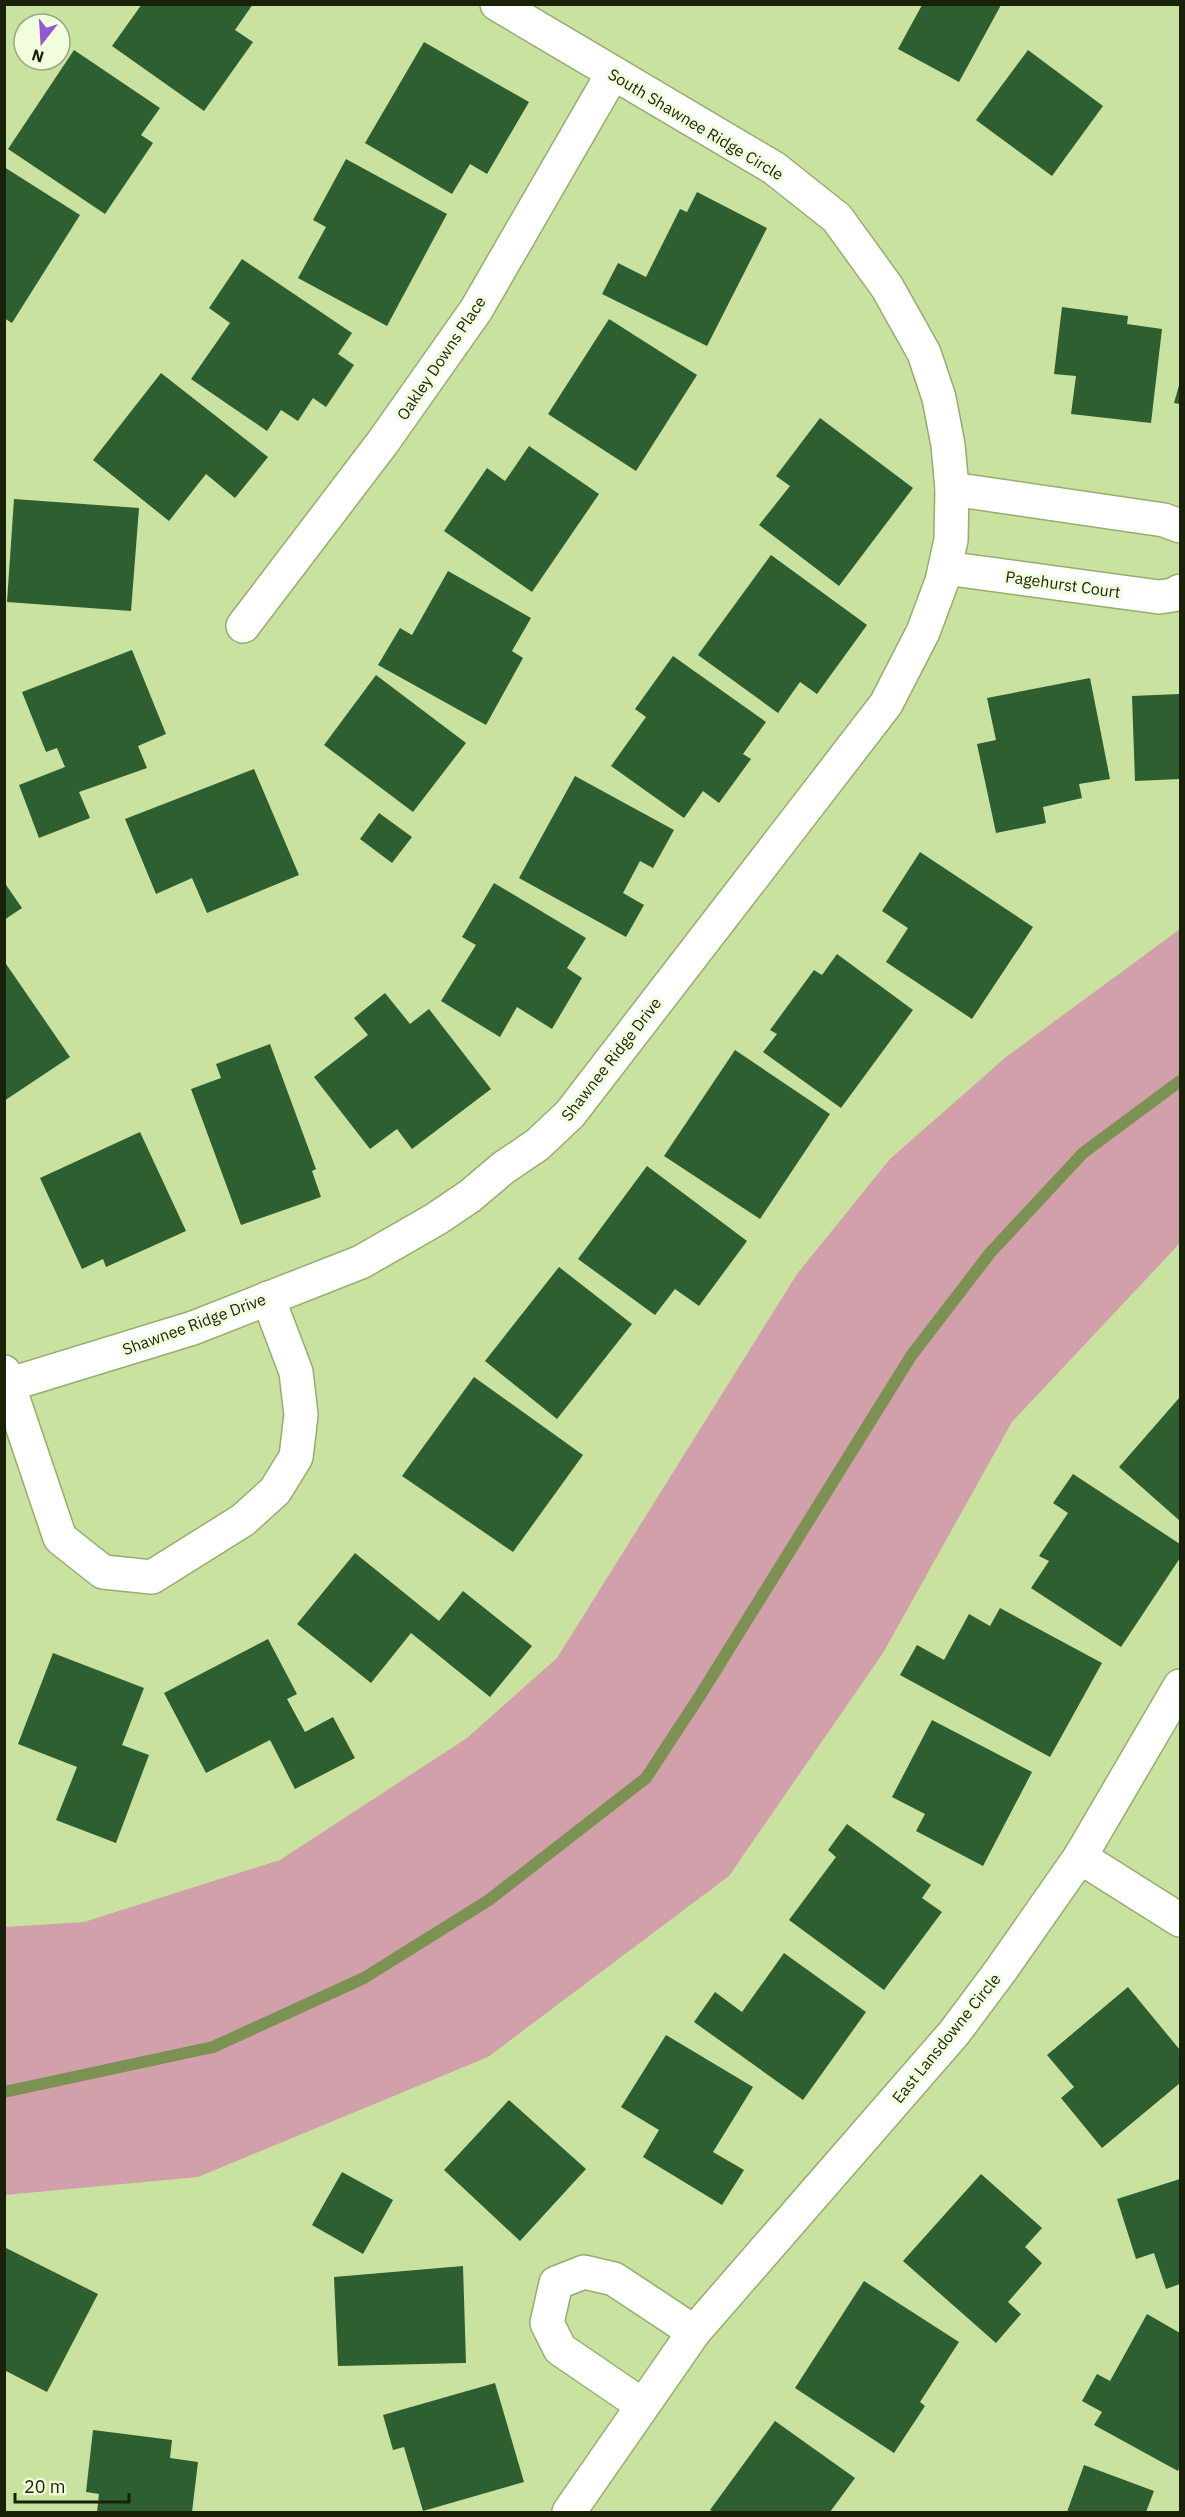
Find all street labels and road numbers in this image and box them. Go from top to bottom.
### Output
street label: South Shawnee Ridge Circle [605,64,787,184]
street label: Oakley Downs Place [392,292,490,424]
street label: Pagehurst Court [1004,566,1122,602]
street label: Shawnee Ridge Drive [557,993,666,1125]
street label: Shawnee Ridge Drive [120,1289,269,1359]
street label: East Lansdowne Circle [887,1969,1005,2107]

